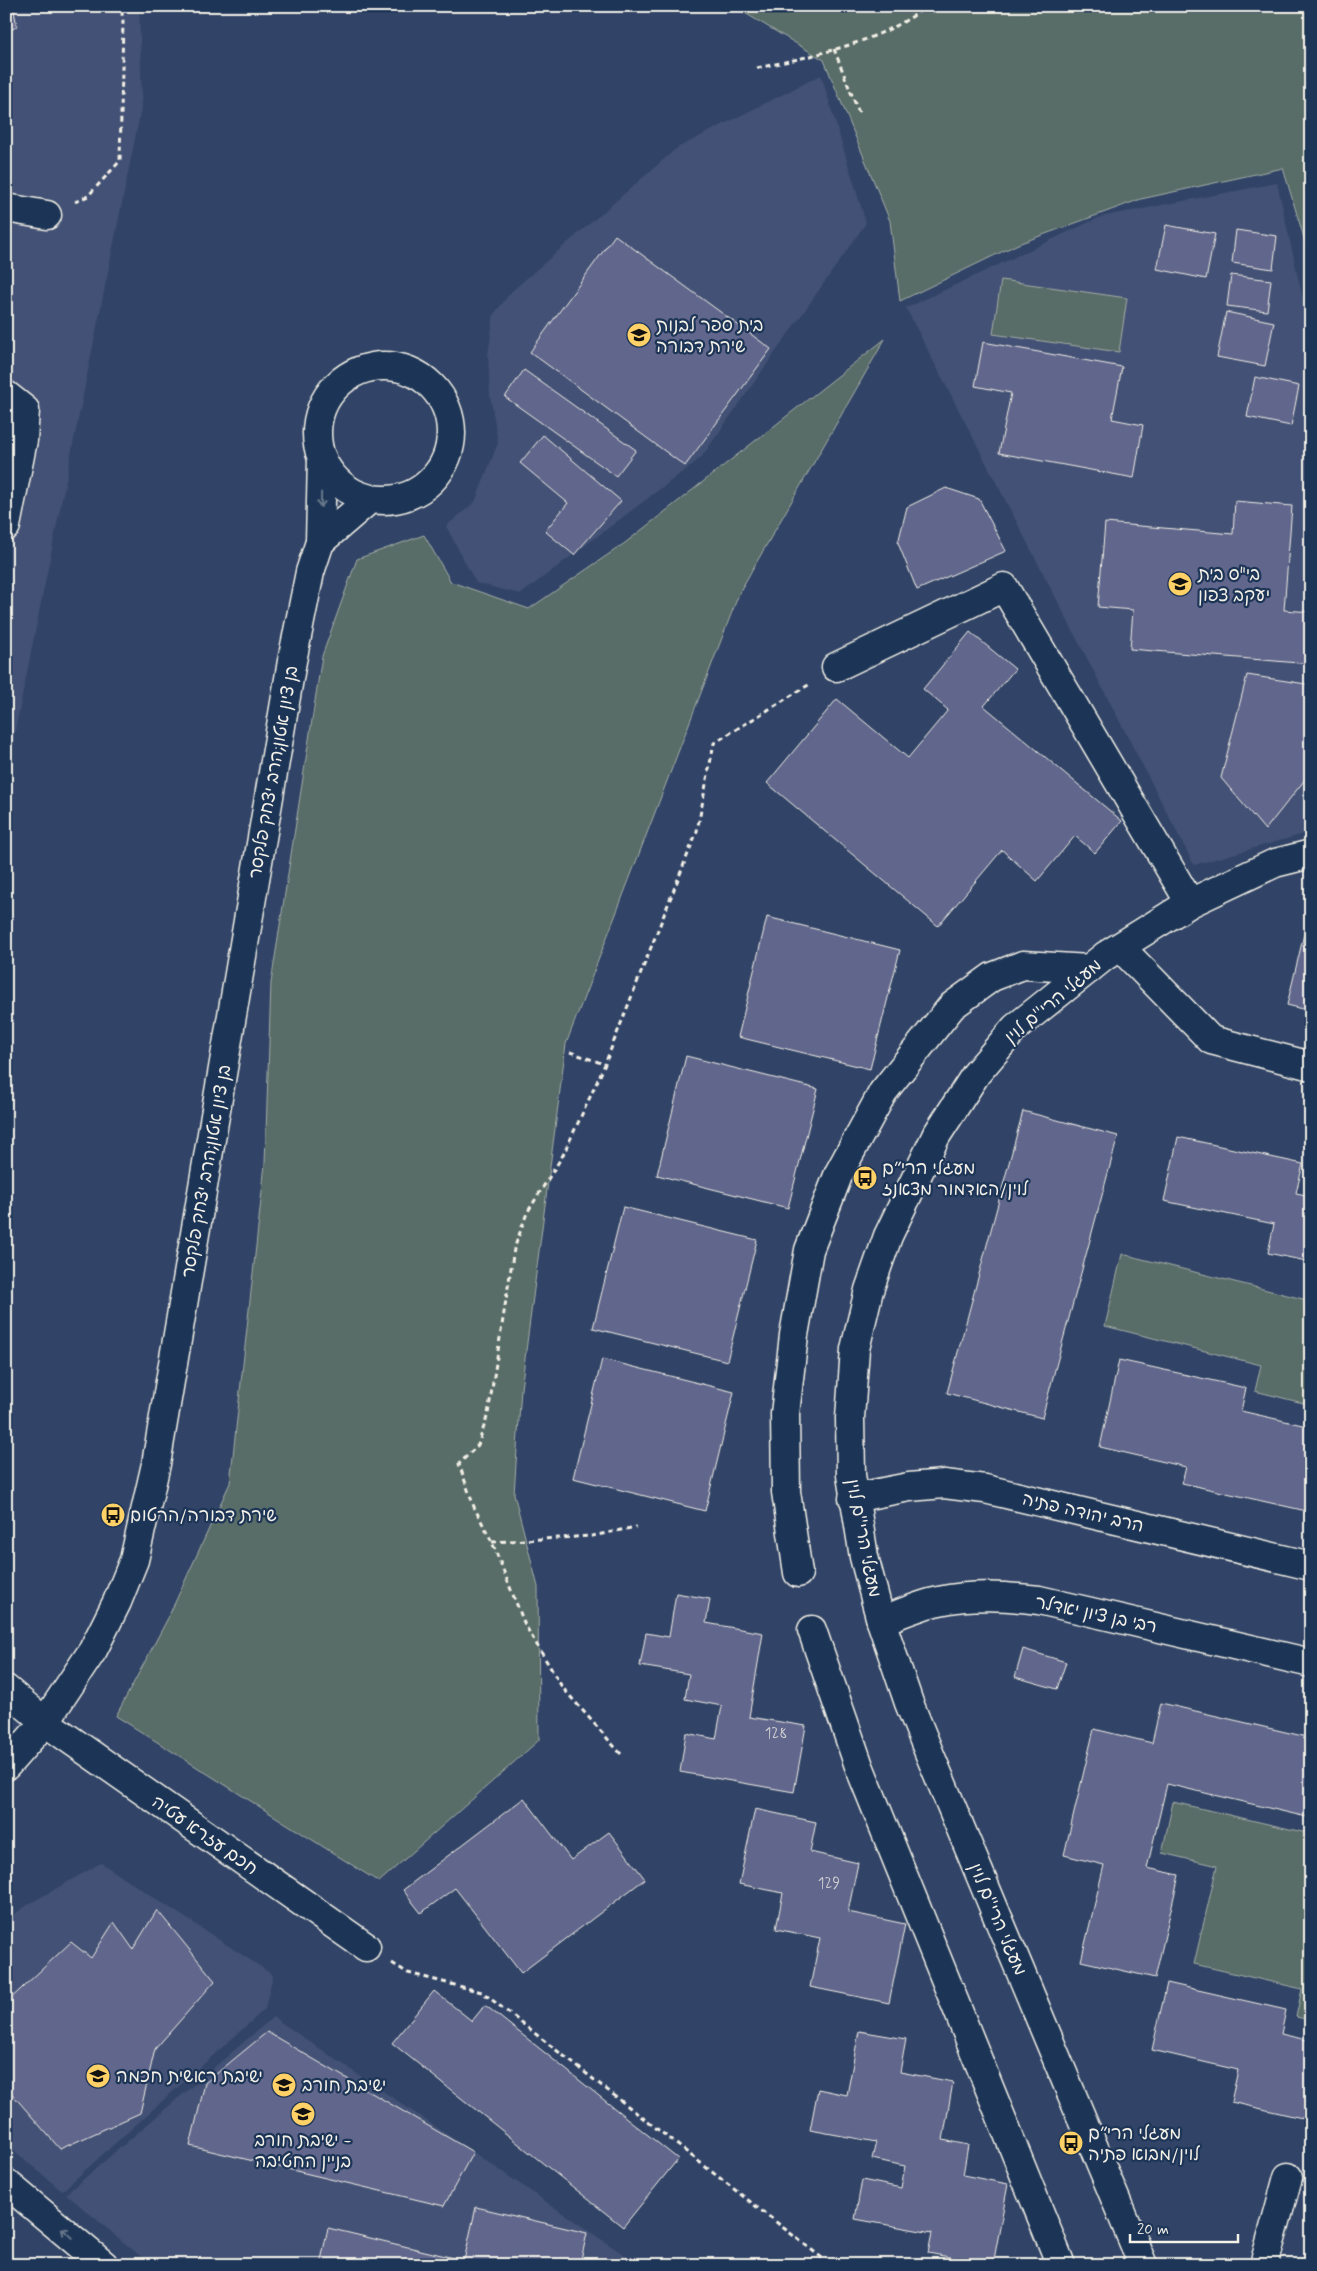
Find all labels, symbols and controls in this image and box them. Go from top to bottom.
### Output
place label: בית ספר לבנות שירת דבורה [656,314,763,359]
school or university icon: בית ספר לבנות שירת דבורה [626,322,652,348]
one-way arrow [316,492,326,508]
place label: בי"ס בית יעקב צפון [1197,563,1270,608]
school or university icon: בי"ס בית יעקב צפון [1167,571,1193,597]
street label: בן ציון אטון;הרב יצחק פלקסר [243,664,305,881]
street label: מעגלי הרי''ם לוין [1000,954,1107,1050]
street label: בן ציון אטון;הרב יצחק פלקסר [176,1063,238,1280]
place label: מעגלי הרי״ם לוין/האדמור מצאנז [882,1157,1029,1202]
bus stop icon: מעגלי הרי״ם לוין/האדמור מצאנז [852,1165,878,1191]
street label: מעגלי הרי''ם לוין [840,1477,886,1600]
street label: הרב יהודה פתיה [1020,1487,1146,1539]
bus stop icon: שירת דבורה/הרטום [100,1502,126,1528]
place label: שירת דבורה/הרטום [130,1504,277,1528]
street label: רבי בן ציון יאדלר [1033,1590,1159,1640]
house number: 128 [765,1724,787,1744]
street label: חכם עזרא עטיה [147,1790,262,1881]
street label: מעגלי הרי''ם לוין [963,1859,1032,1979]
house number: 129 [818,1874,840,1894]
school or university icon: ישיבת ראשית חכמה [85,2063,111,2089]
place label: ישיבת ראשית חכמה [116,2065,263,2089]
school or university icon: ישיבת חורב [271,2072,297,2098]
place label: ישיבת חורב [302,2074,386,2098]
school or university icon: ישיבת חורב - בניין החטיבה [290,2101,316,2127]
place label: מעגלי הרי״ם לוין/מבוא פתיה [1088,2122,1200,2167]
place label: ישיבת חורב - בניין החטיבה [254,2129,352,2174]
bus stop icon: מעגלי הרי״ם לוין/מבוא פתיה [1058,2130,1084,2156]
scale bar [1130,2211,1237,2243]
text: 20 m [1137,2220,1169,2240]
one-way arrow [61,2227,74,2238]

